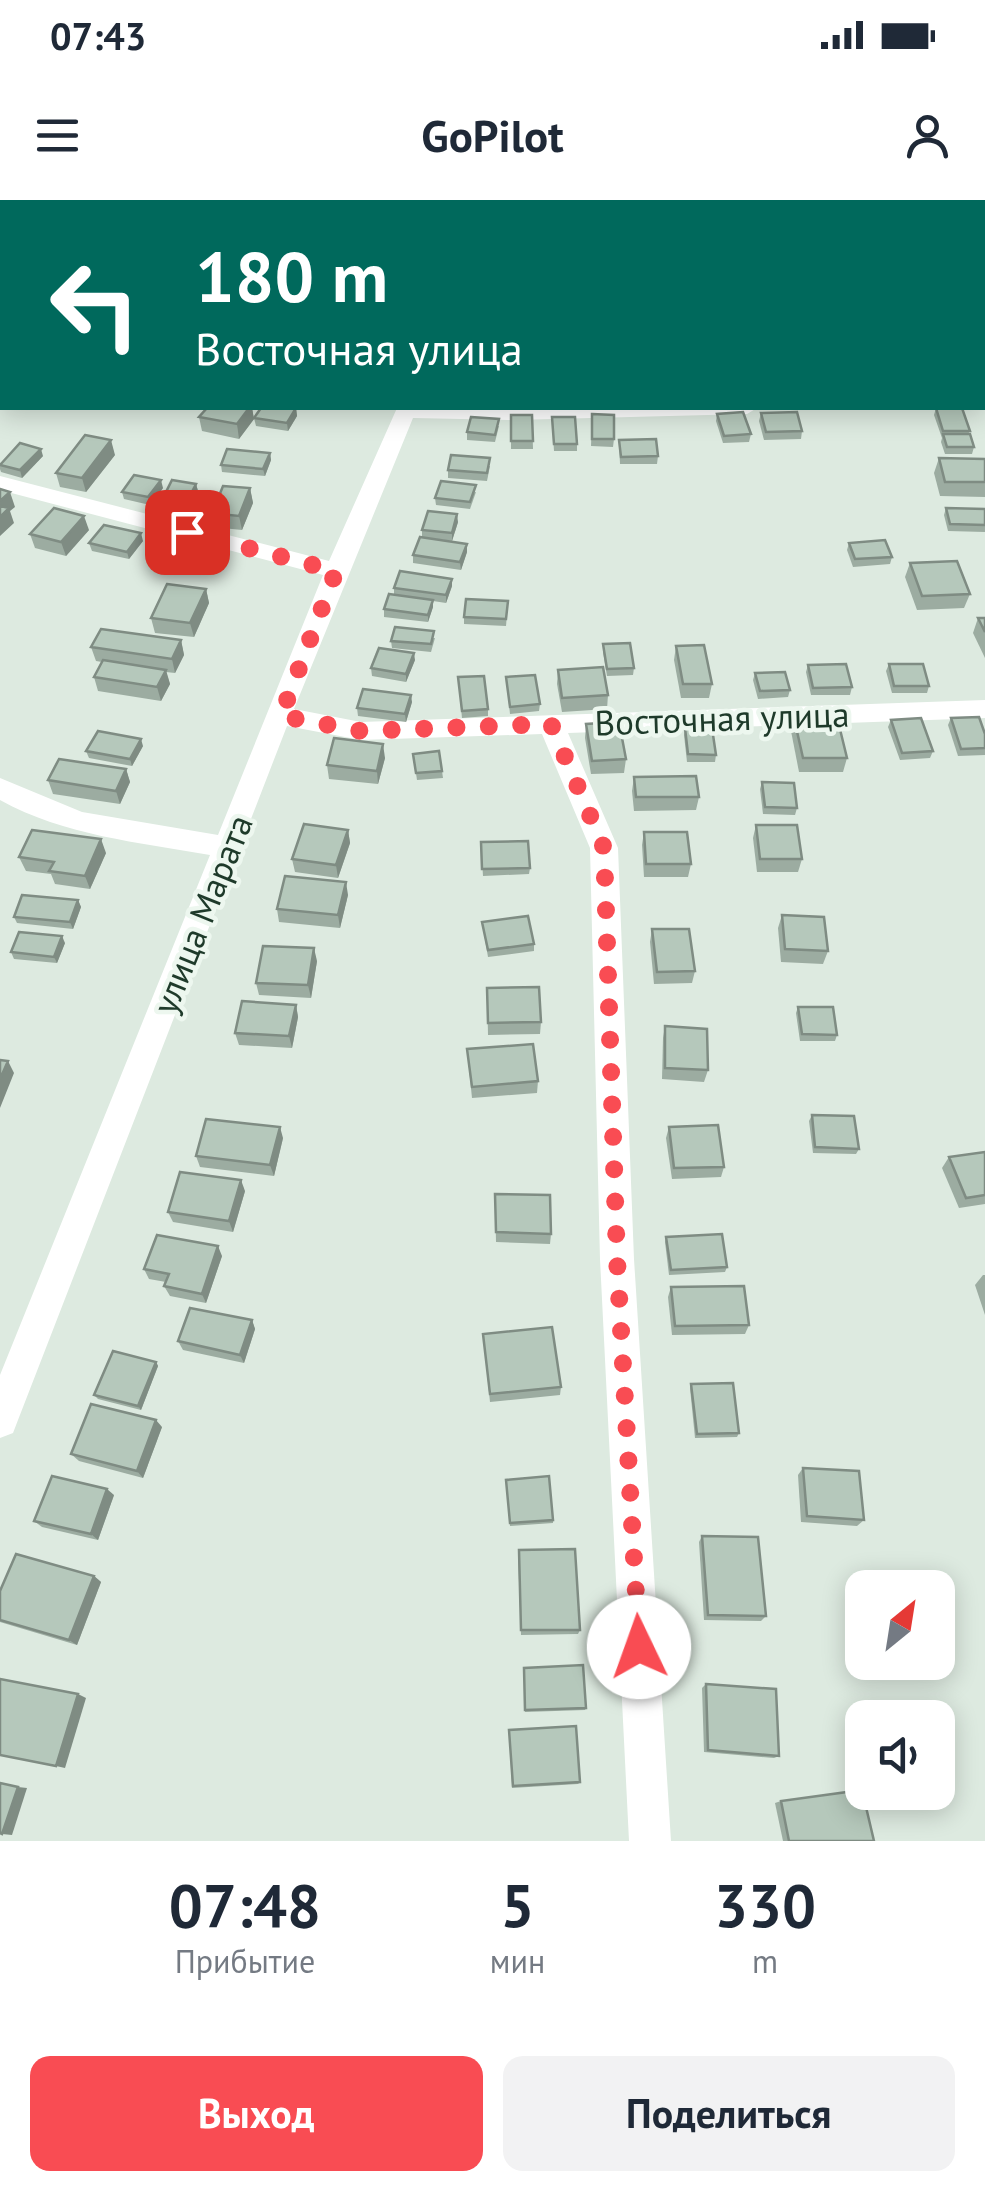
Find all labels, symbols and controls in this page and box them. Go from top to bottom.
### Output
text: 07:43 [50,11,146,60]
text: GoPilot [421,106,564,164]
icon: menu [30,108,85,163]
icon: person [900,108,955,163]
text: 180 m [195,231,388,321]
icon: left [30,240,160,370]
text: Восточная улица [195,319,523,377]
pin [145,490,230,575]
icon: arrive [160,505,215,560]
street label: Восточная улица [594,691,850,745]
street label: улица Марата [141,808,263,1020]
north arrow [845,1570,955,1680]
map controls [845,1570,955,1810]
position arrow [587,1595,691,1699]
button: sound [845,1700,955,1810]
text: 07:48 [169,1866,321,1944]
text: 5 [501,1866,535,1944]
text: 330 [714,1866,816,1944]
text: Прибытие [175,1940,315,1982]
text: мин [490,1940,545,1982]
text: m [752,1940,778,1982]
button: Выход [30,2056,483,2171]
button: Поделиться [503,2056,955,2171]

